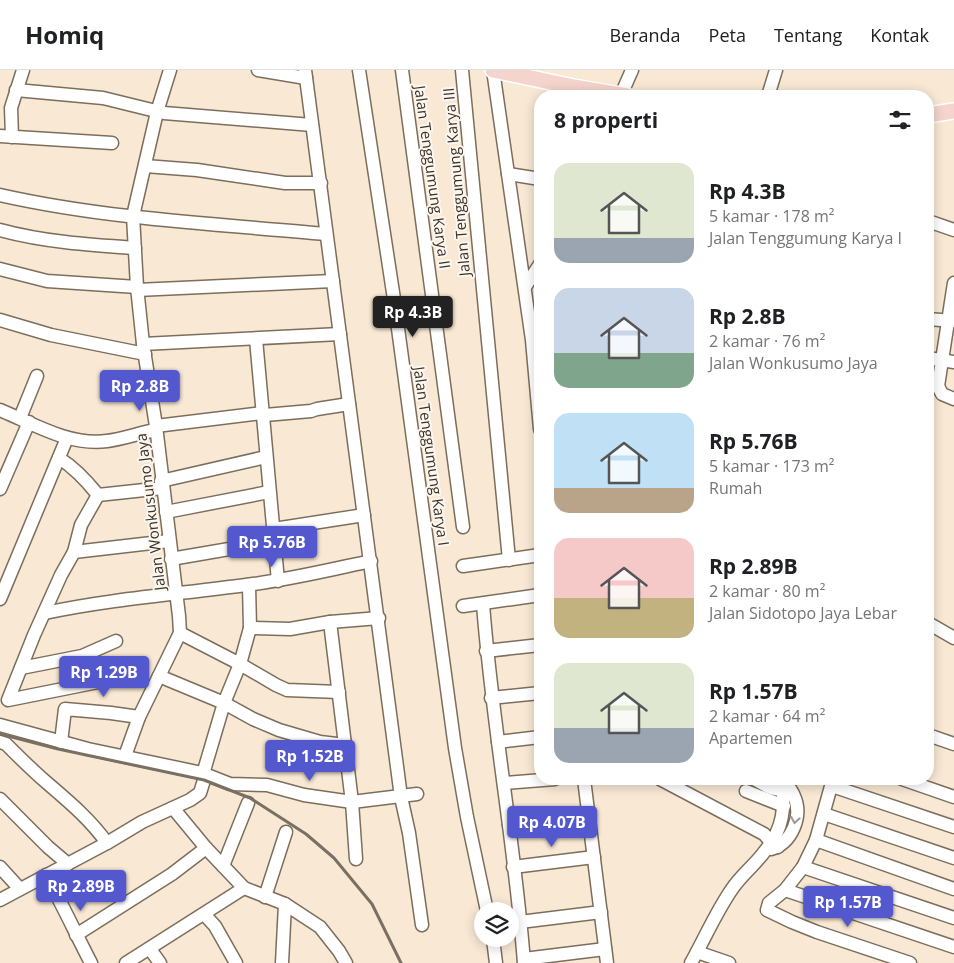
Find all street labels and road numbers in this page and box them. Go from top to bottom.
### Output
street label: Jalan Tenggumung Karya II [410,82,456,270]
street label: Jalan Tenggumung Karya III [438,87,474,279]
street label: Jalan Tenggumung Karya I [409,363,454,547]
street label: Jalan Wonkusumo Jaya [130,432,170,594]

